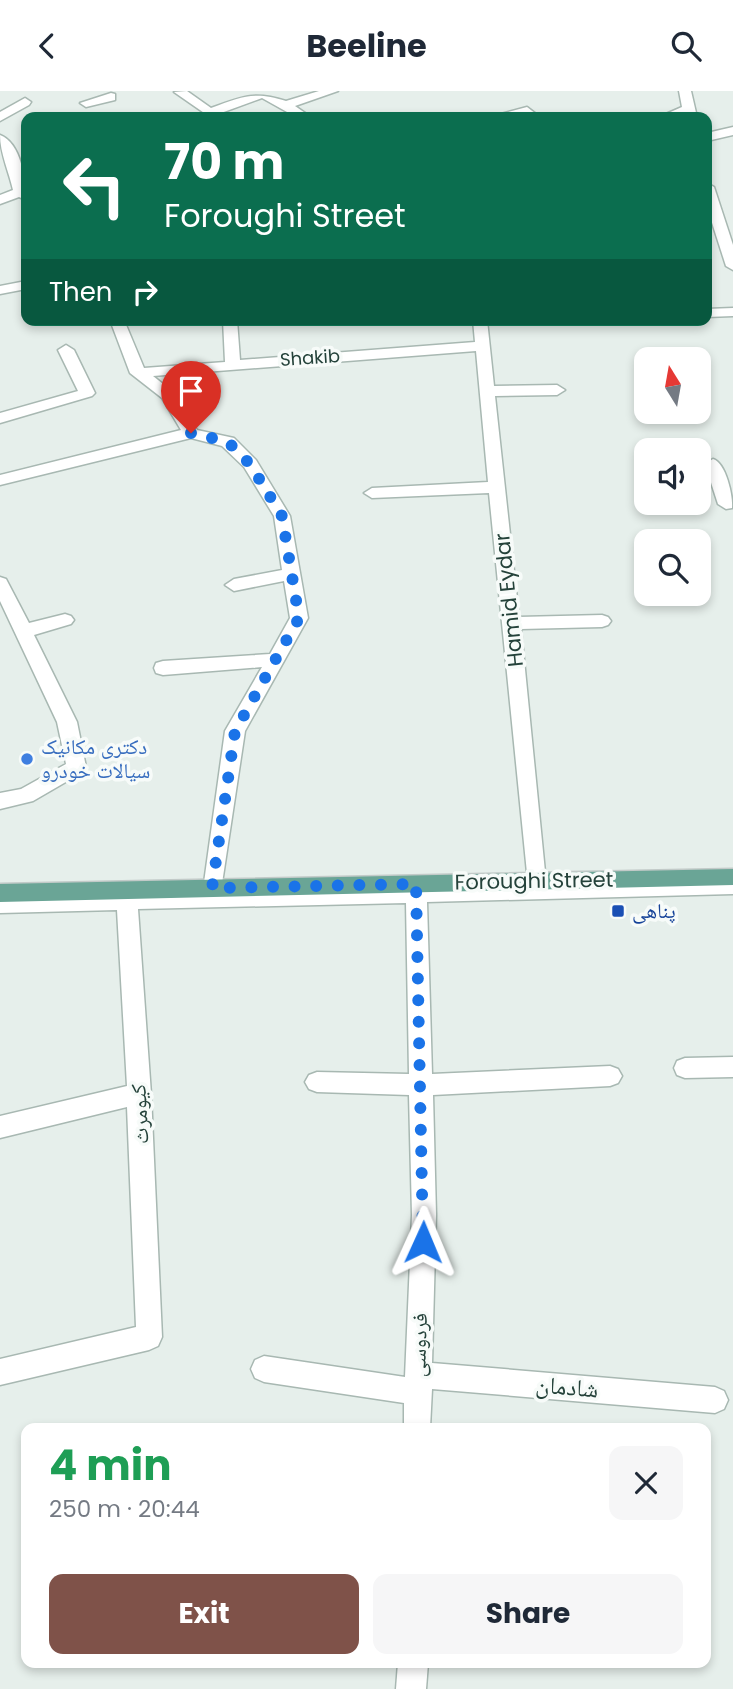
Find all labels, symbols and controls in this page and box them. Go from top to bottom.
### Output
text: Beeline [306,23,427,68]
icon: back [28,27,66,65]
icon: search [667,27,705,65]
text: 70 m [164,128,284,196]
icon: left [49,140,140,231]
text: Foroughi Street [164,193,406,238]
icon: right [126,273,164,311]
text: Then [49,274,112,310]
street label: Shakib [279,343,341,372]
north arrow [634,347,710,423]
map controls [634,347,711,606]
pin [161,361,221,433]
icon: arrive [172,372,210,410]
button: sound [634,438,711,515]
button: search [634,529,711,606]
street label: Hamid Eydar [487,532,530,668]
place label: دکتری مکانیک سیالات خودرو [41,732,150,785]
marker: دکتری مکانیک سیالات خودرو [19,751,35,767]
street label: Foroughi Street [454,865,614,896]
place label: پناهی [632,896,676,925]
marker: پناهی [610,903,626,919]
street label: کیومرث [123,1083,156,1145]
position arrow [386,1205,460,1279]
street label: فردوسی [403,1312,434,1378]
street label: شادمان [534,1367,600,1406]
text: 4 min [49,1436,172,1495]
button: close [609,1446,683,1520]
text: 250 m · 20:44 [49,1493,200,1525]
button: Exit [49,1574,359,1654]
button: Share [373,1574,683,1654]

